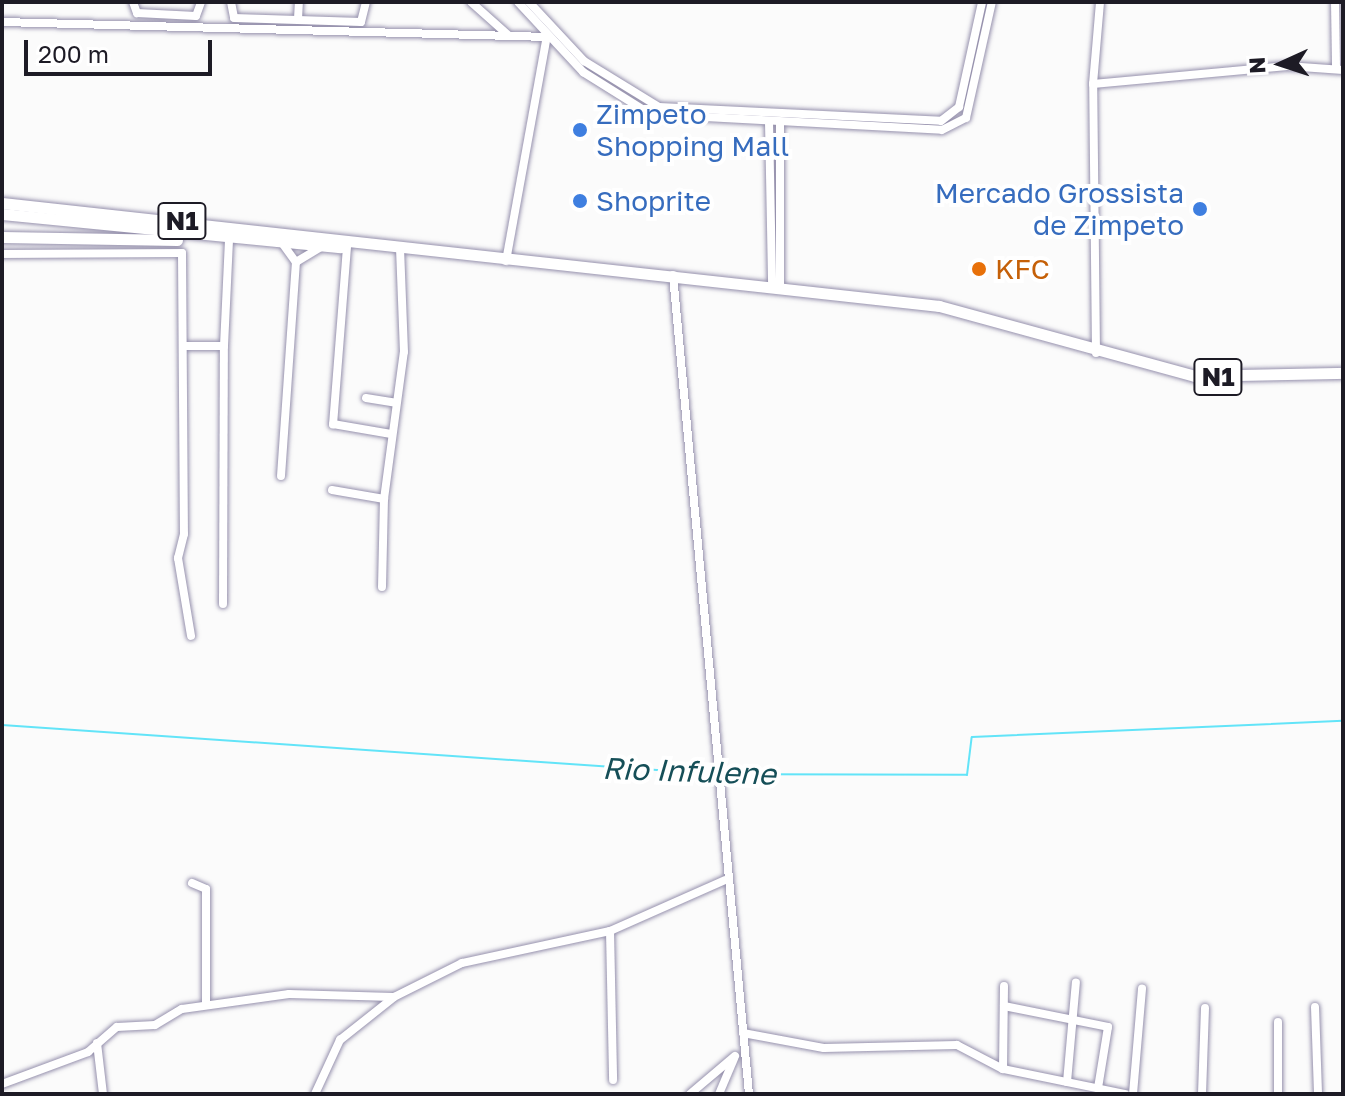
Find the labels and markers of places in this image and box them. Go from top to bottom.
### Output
place label: Zimpeto Shopping Mall [596,97,789,163]
marker: Zimpeto Shopping Mall [571,121,589,139]
place label: Mercado Grossista de Zimpeto [935,176,1184,242]
place label: Shoprite [596,184,711,218]
marker: Shoprite [571,192,589,210]
marker: Mercado Grossista de Zimpeto [1191,200,1209,218]
place label: KFC [995,252,1050,286]
marker: KFC [970,260,988,278]

